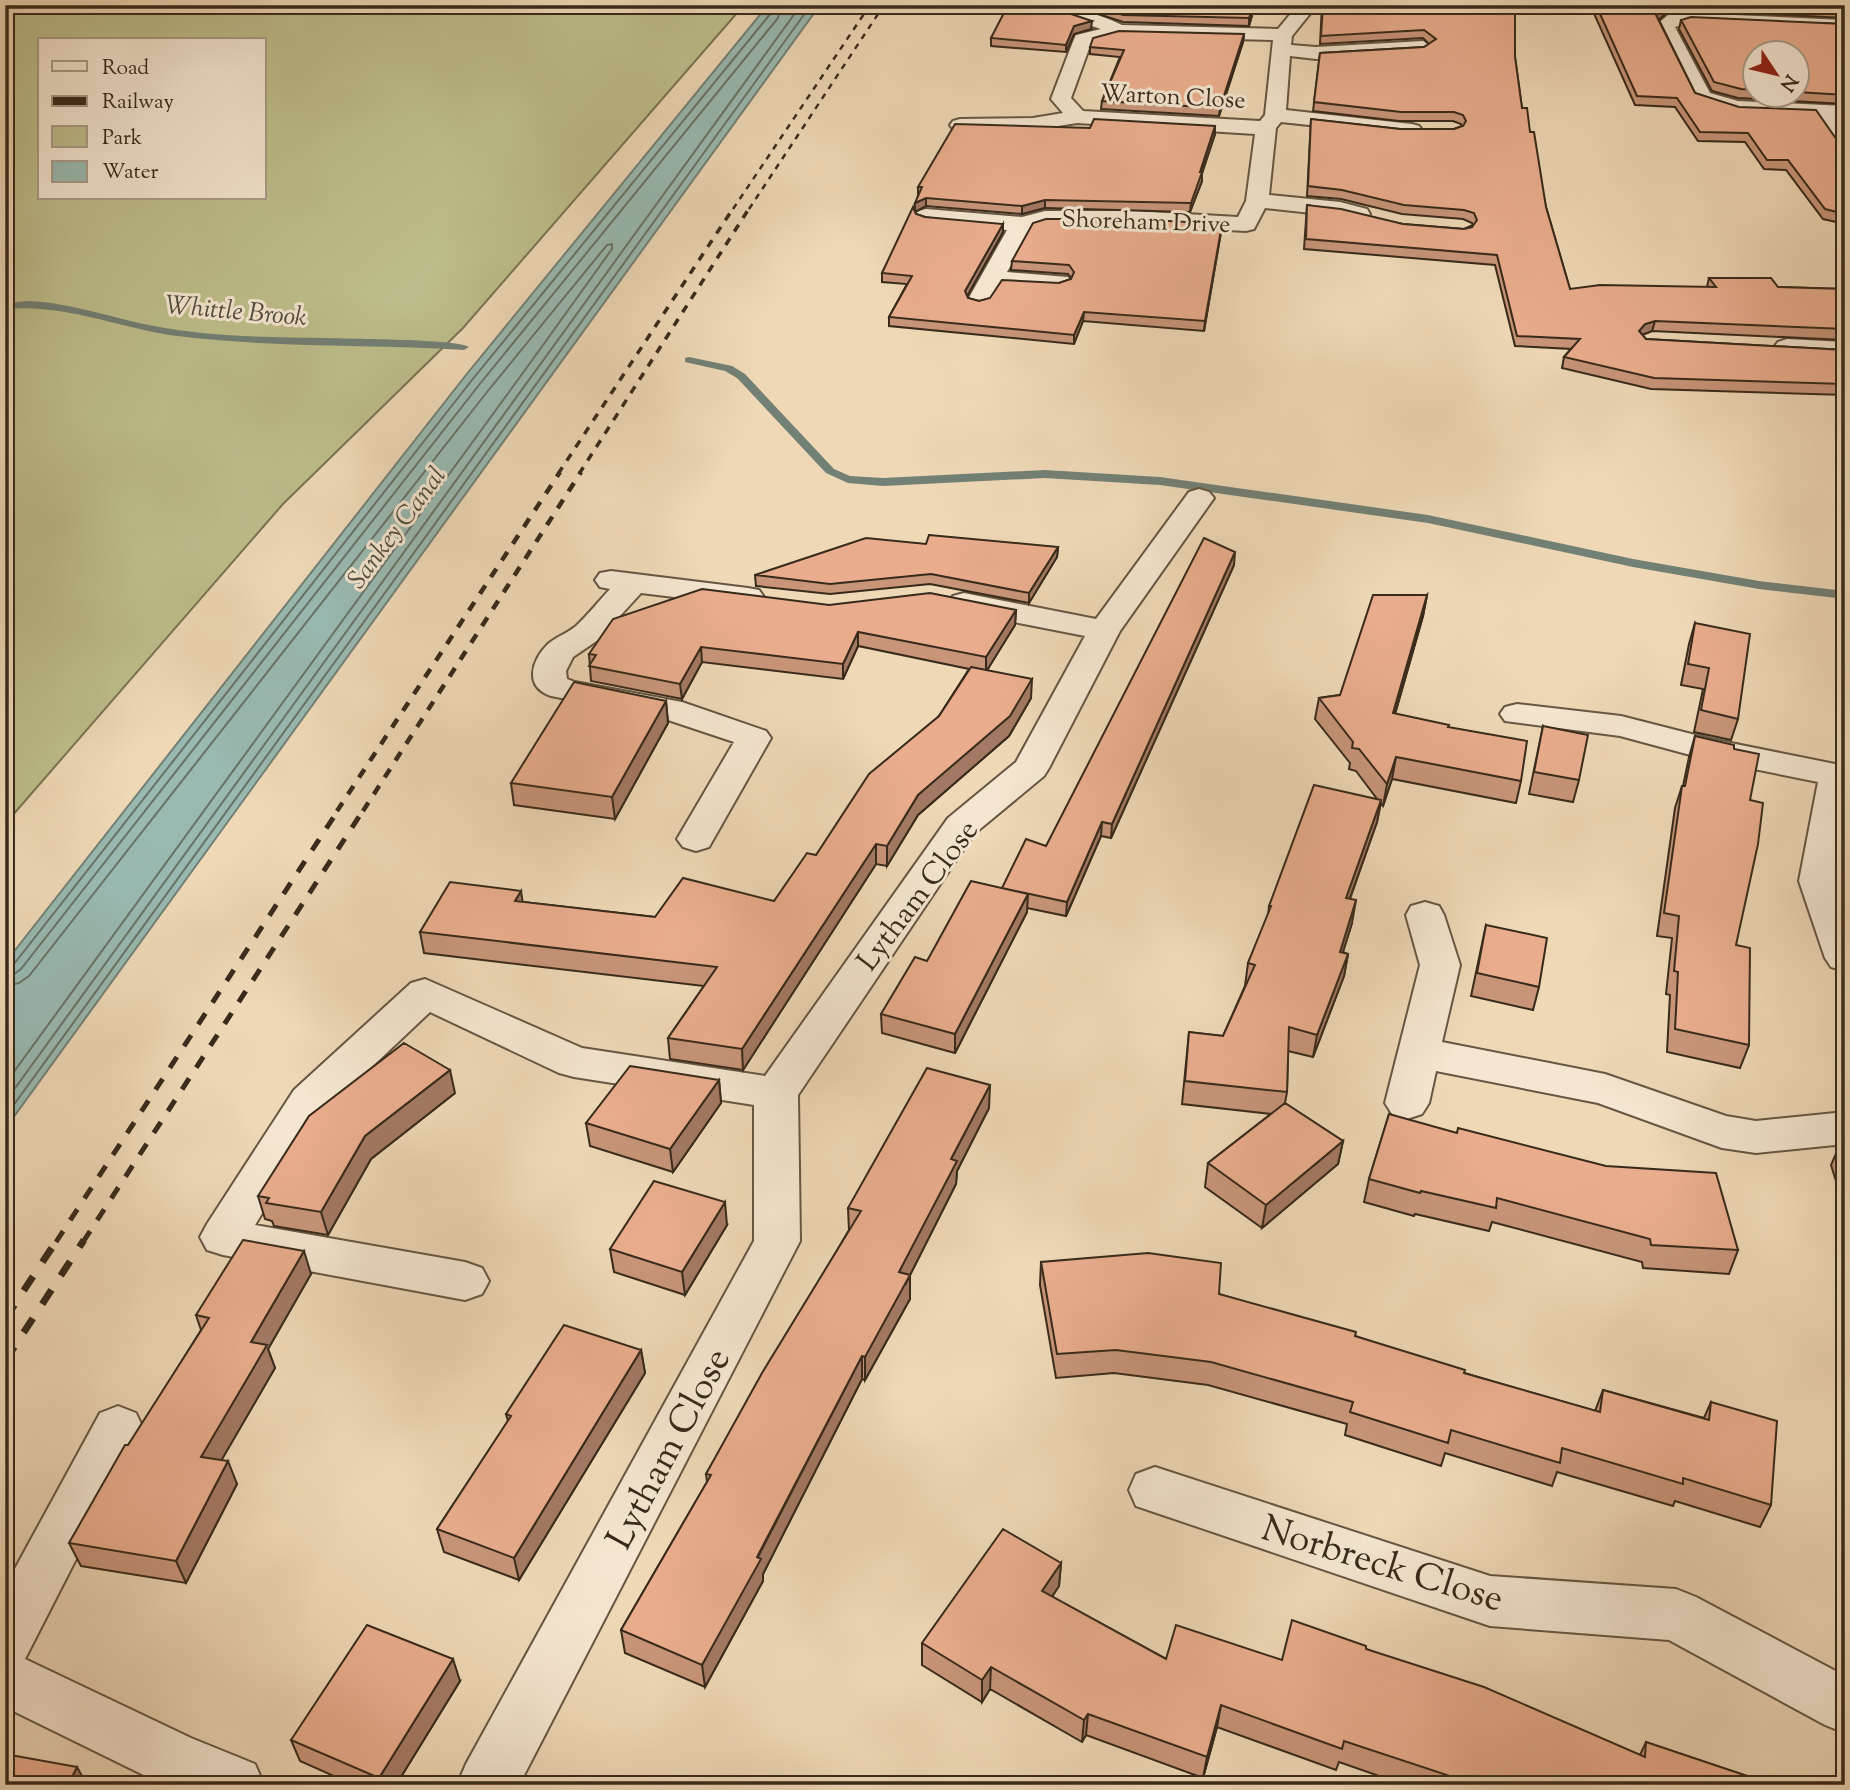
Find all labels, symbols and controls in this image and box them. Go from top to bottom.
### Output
legend [38,38,266,200]
north arrow [1742,38,1812,108]
text: Road [102,54,149,84]
text: N [1772,68,1803,96]
street label: Warton Close [1100,77,1246,119]
text: Railway [102,88,174,118]
text: Park [102,124,143,154]
text: Water [102,158,159,188]
street label: Shoreham Drive [1061,203,1231,243]
water label: Whittle Brook [163,288,308,337]
water label: Sankey Canal [340,460,456,597]
street label: Lytham Close [848,812,990,981]
street label: Lytham Close [595,1339,746,1560]
street label: Norbreck Close [1254,1503,1510,1628]

